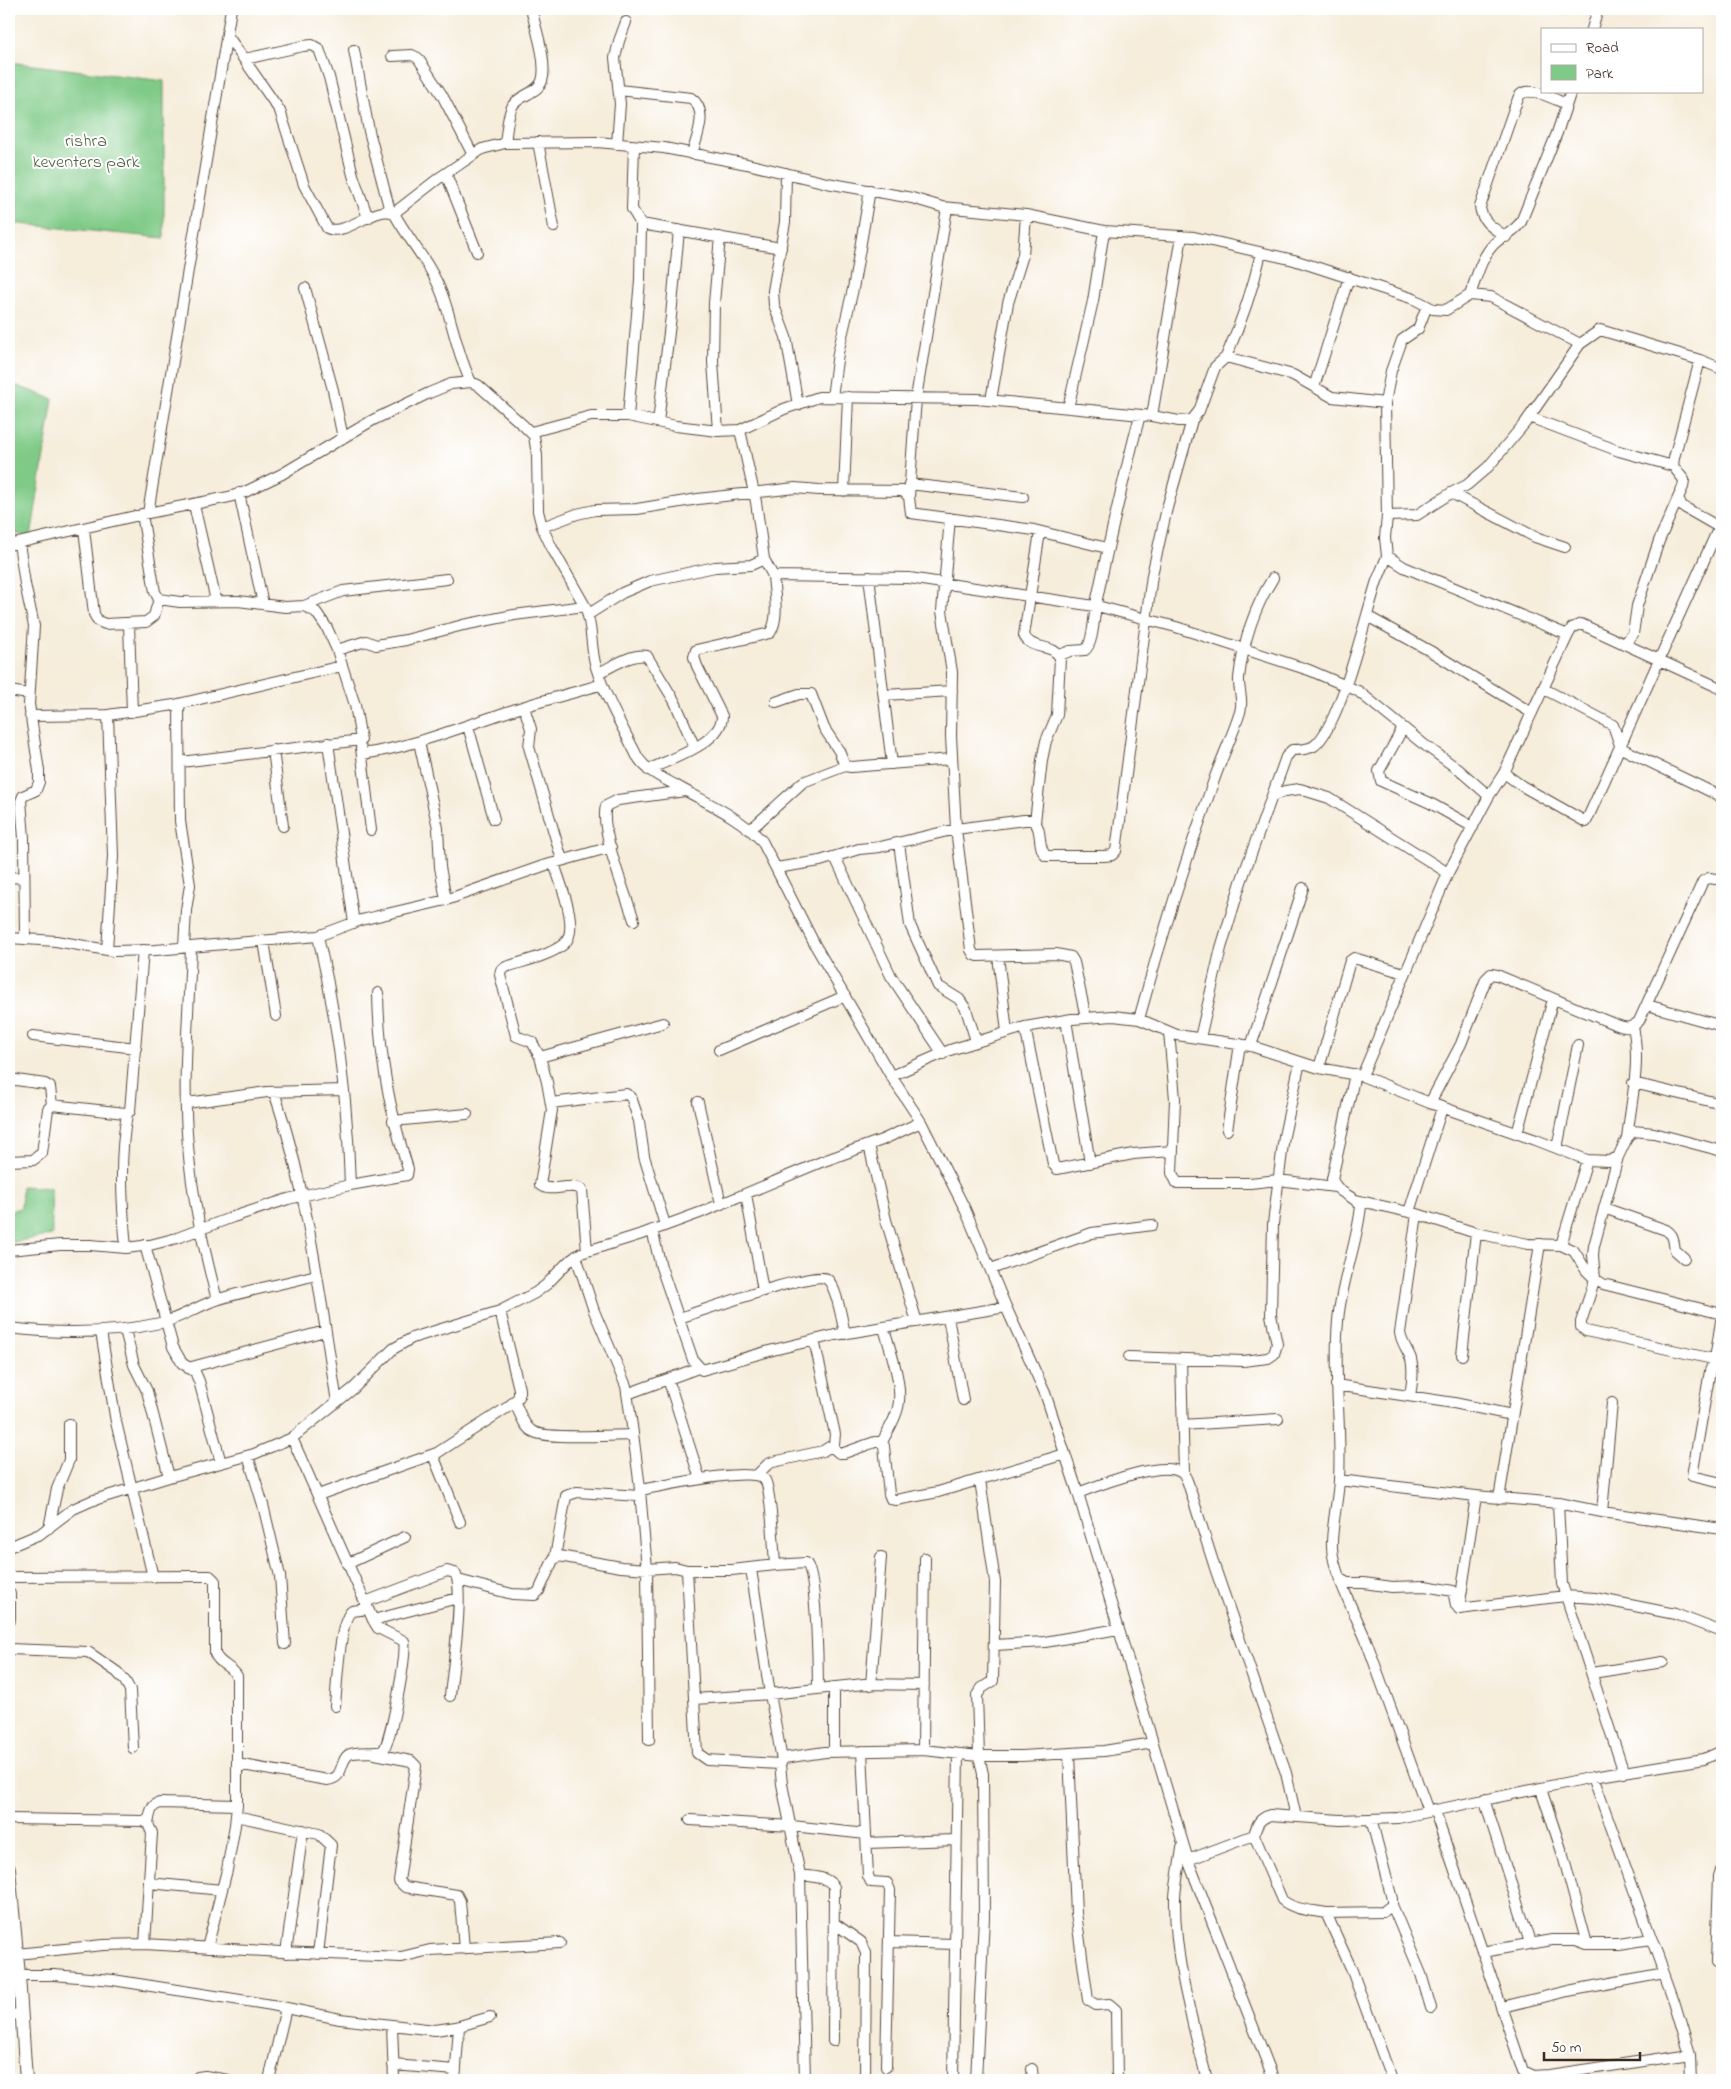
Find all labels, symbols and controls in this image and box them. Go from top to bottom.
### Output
legend [1541,28,1704,92]
text: Road [1586,37,1619,59]
text: Park [1586,63,1614,85]
park label: rishra keventers park [33,129,139,176]
scale bar [1544,2029,1640,2061]
text: 50 m [1551,2037,1582,2059]

